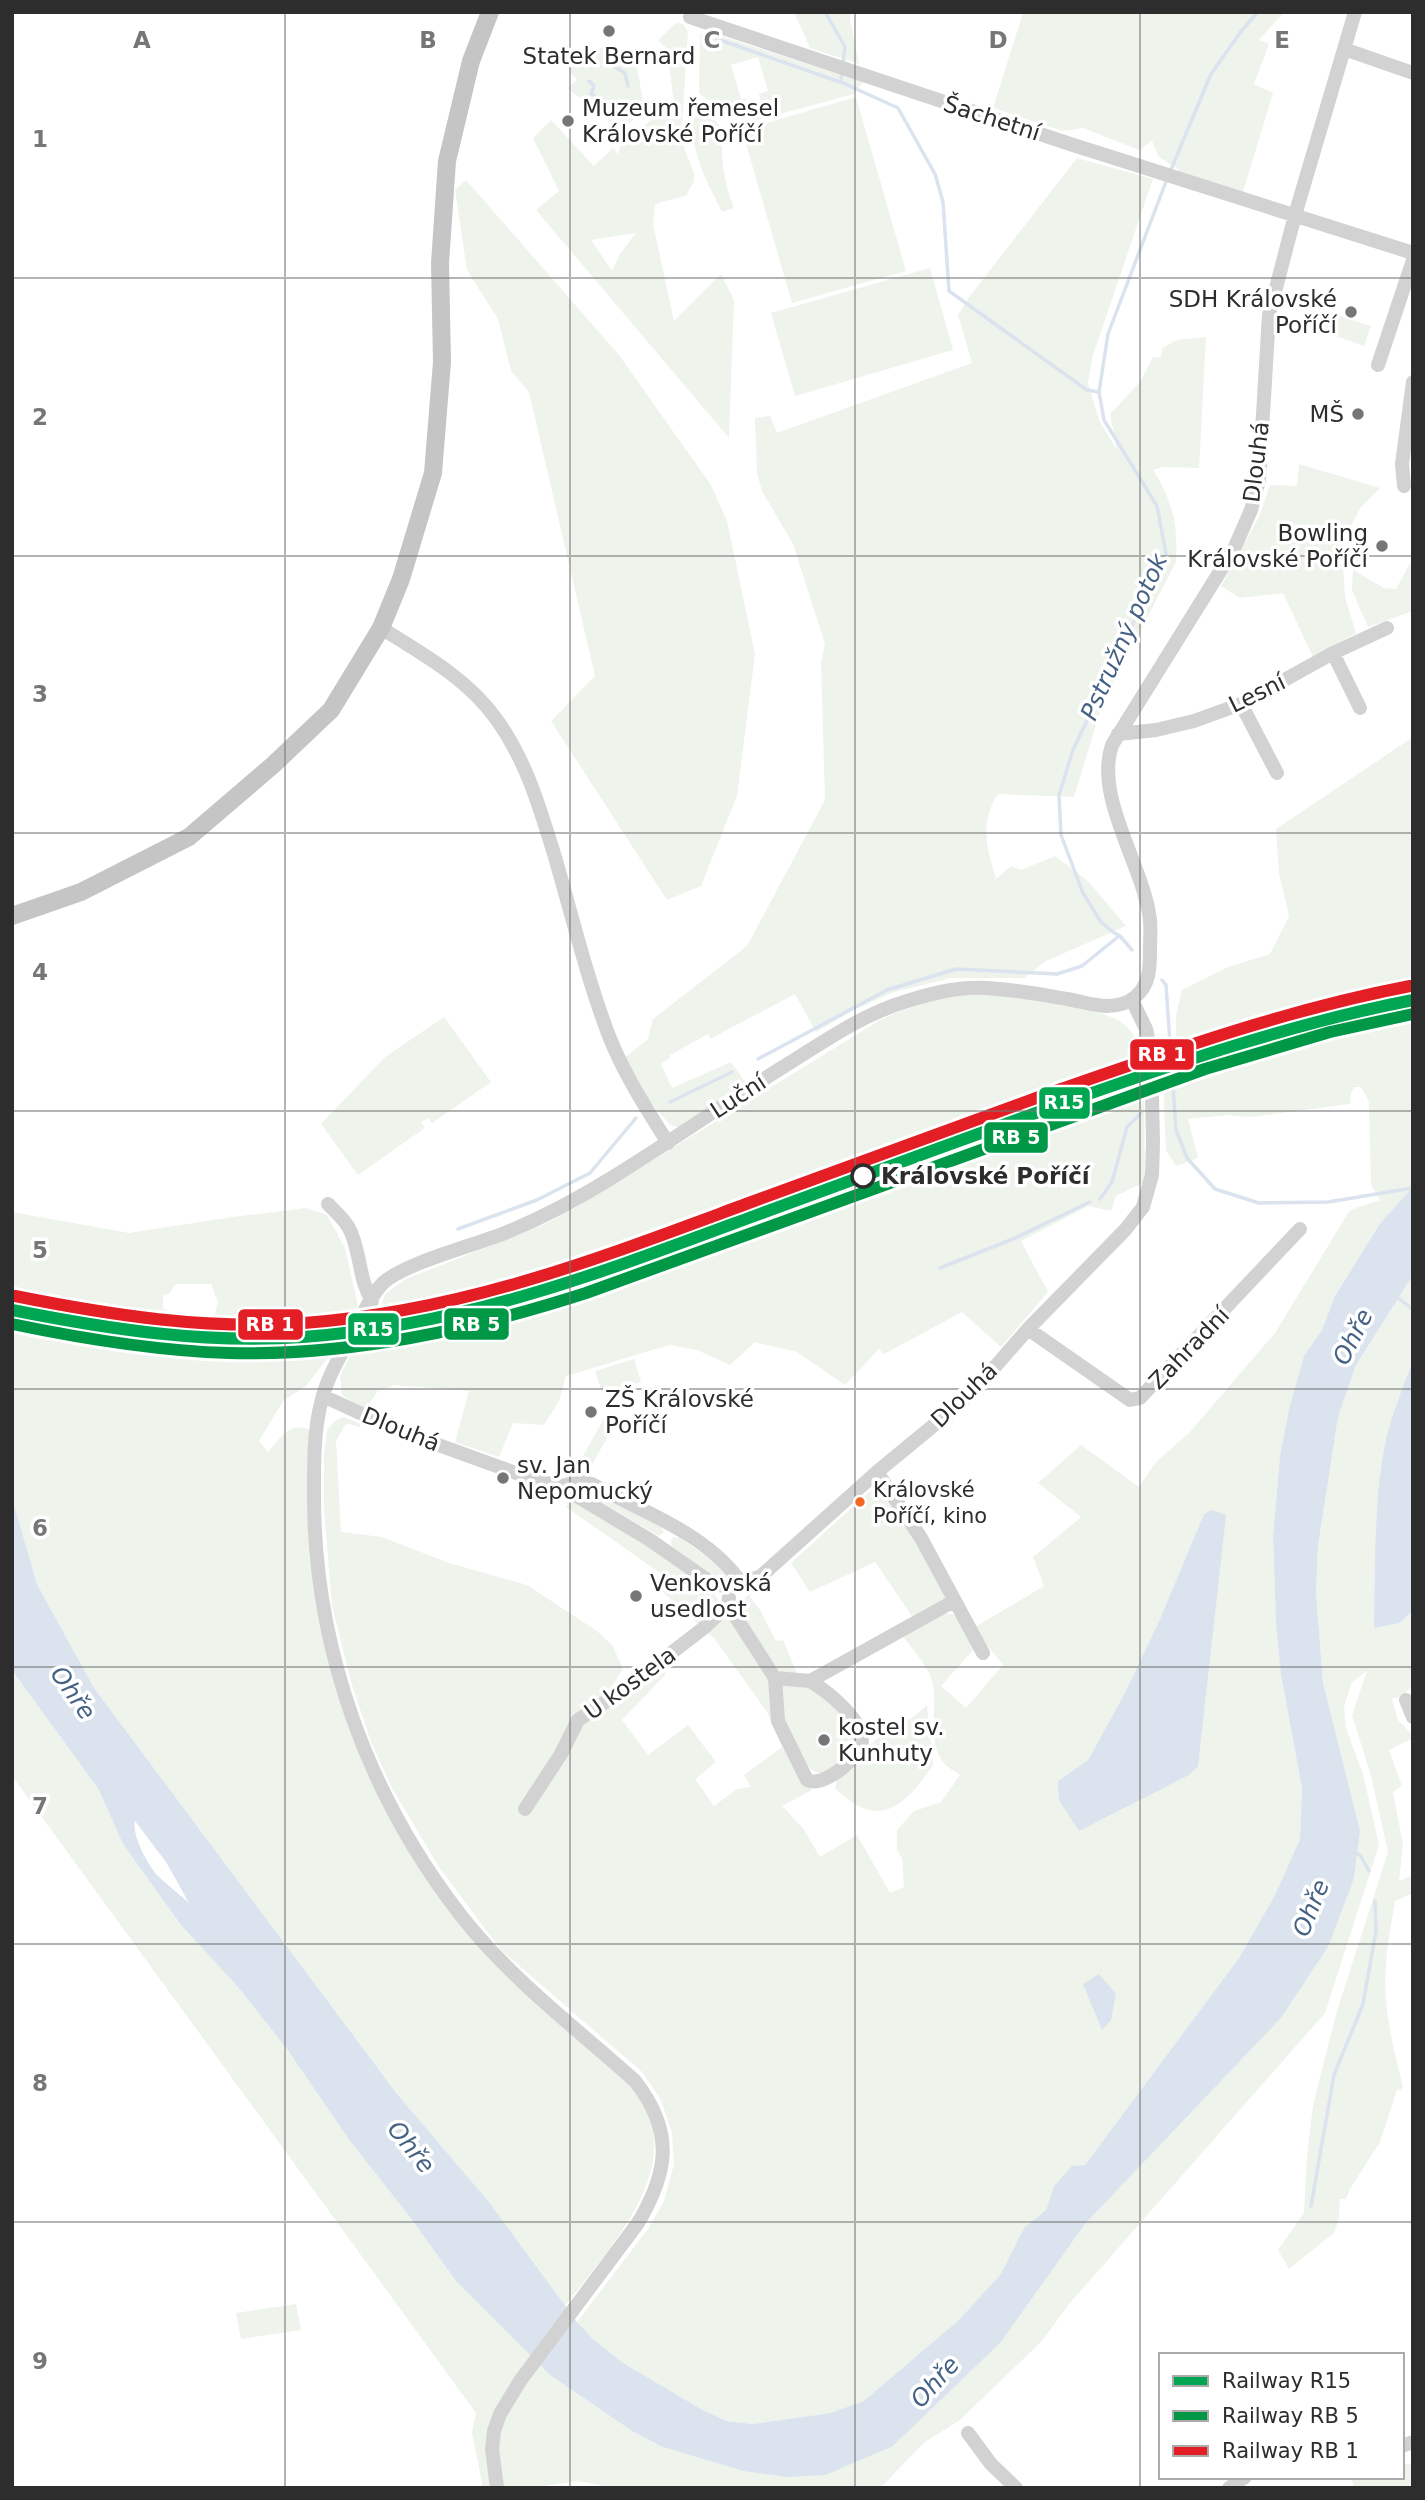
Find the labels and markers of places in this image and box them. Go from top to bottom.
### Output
marker: Statek Bernard [601,23,617,39]
place label: Statek Bernard [523,43,695,69]
place label: Muzeum řemesel Královské Poříčí [582,95,779,147]
marker: Muzeum řemesel Královské Poříčí [560,113,576,129]
place label: SDH Královské Poříčí [1169,286,1338,338]
marker: SDH Královské Poříčí [1343,304,1359,320]
place label: MŠ [1310,400,1344,427]
marker: MŠ [1350,406,1366,422]
place label: Bowling Královské Poříčí [1187,520,1369,572]
marker: Bowling Královské Poříčí [1374,538,1390,554]
place label: Královské Poříčí [881,1163,1091,1189]
marker: Královské Poříčí [851,1164,875,1188]
place label: ZŠ Královské Poříčí [605,1385,754,1438]
marker: ZŠ Královské Poříčí [583,1404,599,1420]
place label: sv. Jan Nepomucký [517,1452,653,1504]
marker: sv. Jan Nepomucký [495,1470,511,1486]
place label: Královské Poříčí, kino [873,1478,987,1528]
marker: Královské Poříčí, kino [853,1495,867,1509]
place label: Venkovská usedlost [650,1570,772,1622]
marker: Venkovská usedlost [628,1588,644,1604]
place label: kostel sv. Kunhuty [838,1714,945,1766]
marker: kostel sv. Kunhuty [816,1732,832,1748]

